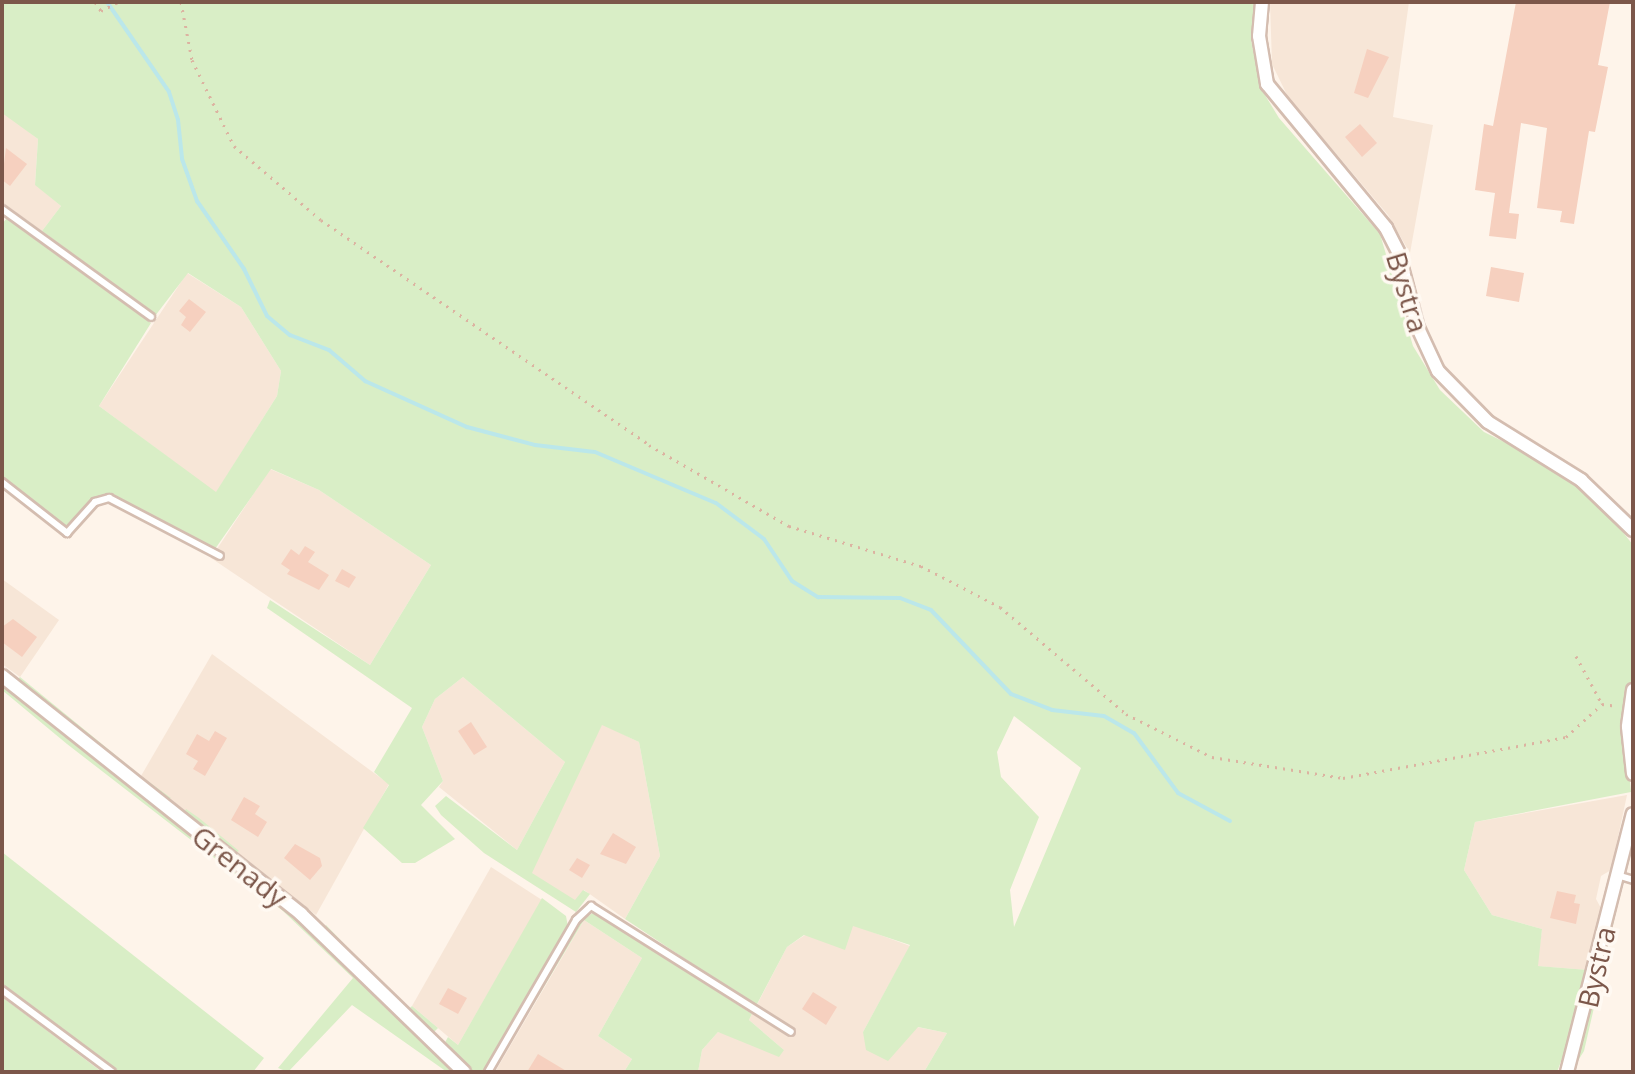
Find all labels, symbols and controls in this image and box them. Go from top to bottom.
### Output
street label: Bystra [1380,248,1436,336]
street label: Grenady [186,818,294,914]
street label: Bystra [1570,923,1622,1011]

